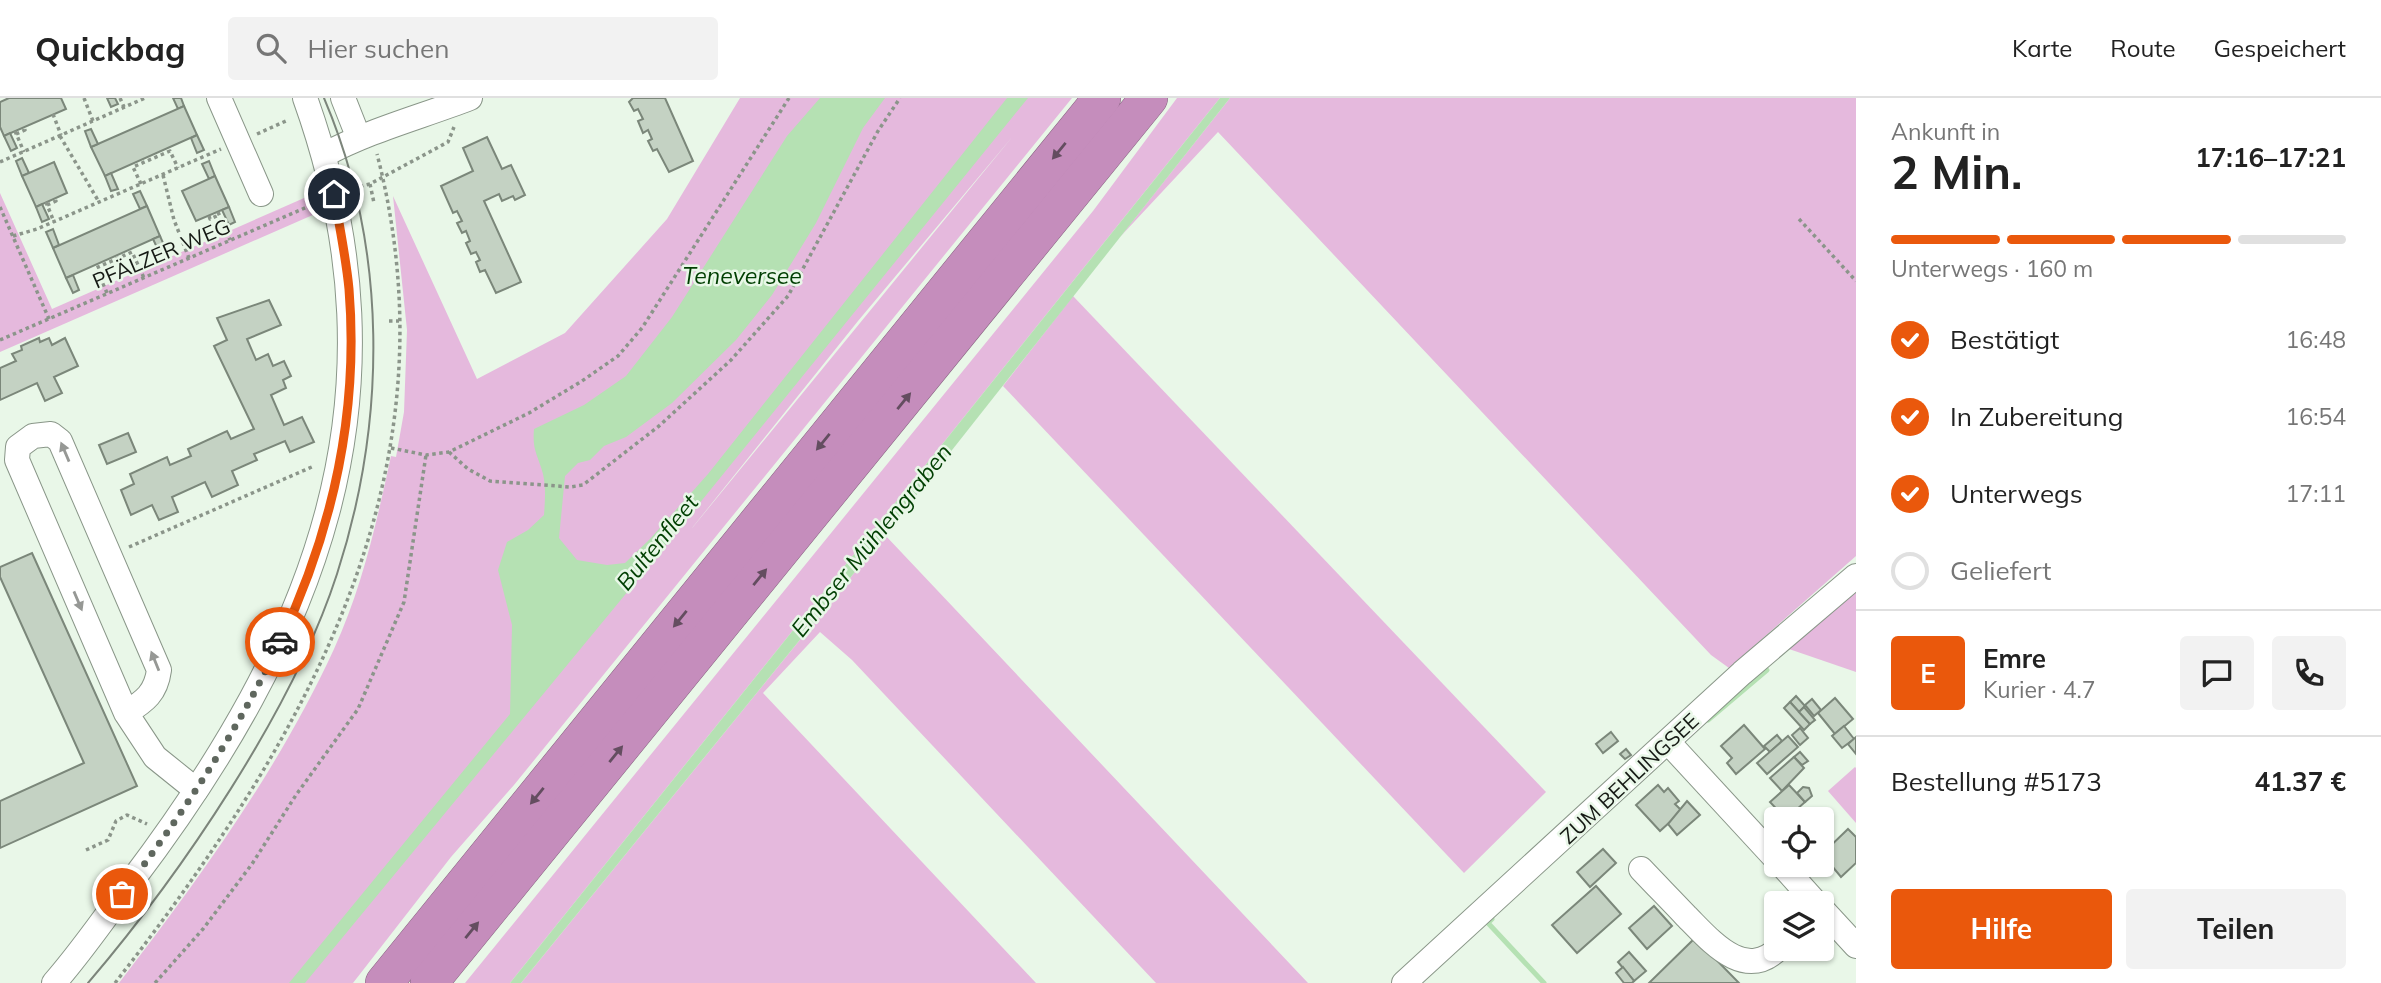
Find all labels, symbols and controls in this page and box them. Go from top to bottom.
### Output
search box [228,17,718,80]
text: Quickbag [35,28,186,69]
icon: search [252,29,290,67]
text: Hier suchen [308,32,449,65]
text: Karte [2012,33,2072,63]
text: Route [2110,33,2176,63]
text: Gespeichert [2214,33,2346,63]
text: Ankunft in [1891,117,2000,146]
text: 17:16–17:21 [2195,141,2346,174]
one-way arrow [1052,143,1067,160]
text: 2 Min. [1891,143,2022,201]
pin [304,164,364,224]
icon: home [315,175,353,213]
street label: PFÄLZER WEG [88,212,234,294]
text: Unterwegs · 160 m [1891,254,2093,283]
water label: Teneversee [682,261,802,290]
icon: check [1891,321,1929,359]
text: Bestätigt [1950,323,2059,356]
text: 16:48 [2286,325,2346,354]
one-way arrow [896,393,911,411]
icon: check [1891,398,1929,436]
text: In Zubereitung [1950,400,2123,433]
text: 16:54 [2286,402,2346,431]
one-way arrow [816,433,831,451]
water label: Embser Mühlengraben [784,438,958,642]
one-way arrow [59,442,71,462]
icon: check [1891,475,1929,513]
text: Unterwegs [1950,477,2083,510]
text: 17:11 [2286,479,2346,508]
water label: Bultenfleet [610,488,705,596]
text: Geliefert [1950,554,2051,587]
one-way arrow [752,569,767,586]
one-way arrow [73,591,84,612]
courier [245,607,315,677]
one-way arrow [673,611,688,628]
icon: car [261,623,299,661]
button: chat [2180,636,2254,710]
button: phone [2272,636,2346,710]
text: Emre [1983,642,2046,675]
one-way arrow [149,650,160,671]
text: E [1920,657,1936,690]
text: Kurier · 4.7 [1983,675,2095,704]
street label: ZUM BEHLINGSEE [1554,707,1704,849]
one-way arrow [608,745,623,762]
text: Bestellung #5173 [1891,765,2102,798]
text: 41.37 € [2254,765,2346,798]
one-way arrow [530,787,545,804]
map controls [1764,807,1834,961]
button: locate [1764,807,1834,877]
pin [92,864,152,924]
icon: bag [103,875,141,913]
button: Hilfe [1891,889,2112,969]
button: Teilen [2126,889,2346,969]
button: layers [1764,891,1834,961]
one-way arrow [465,922,480,940]

